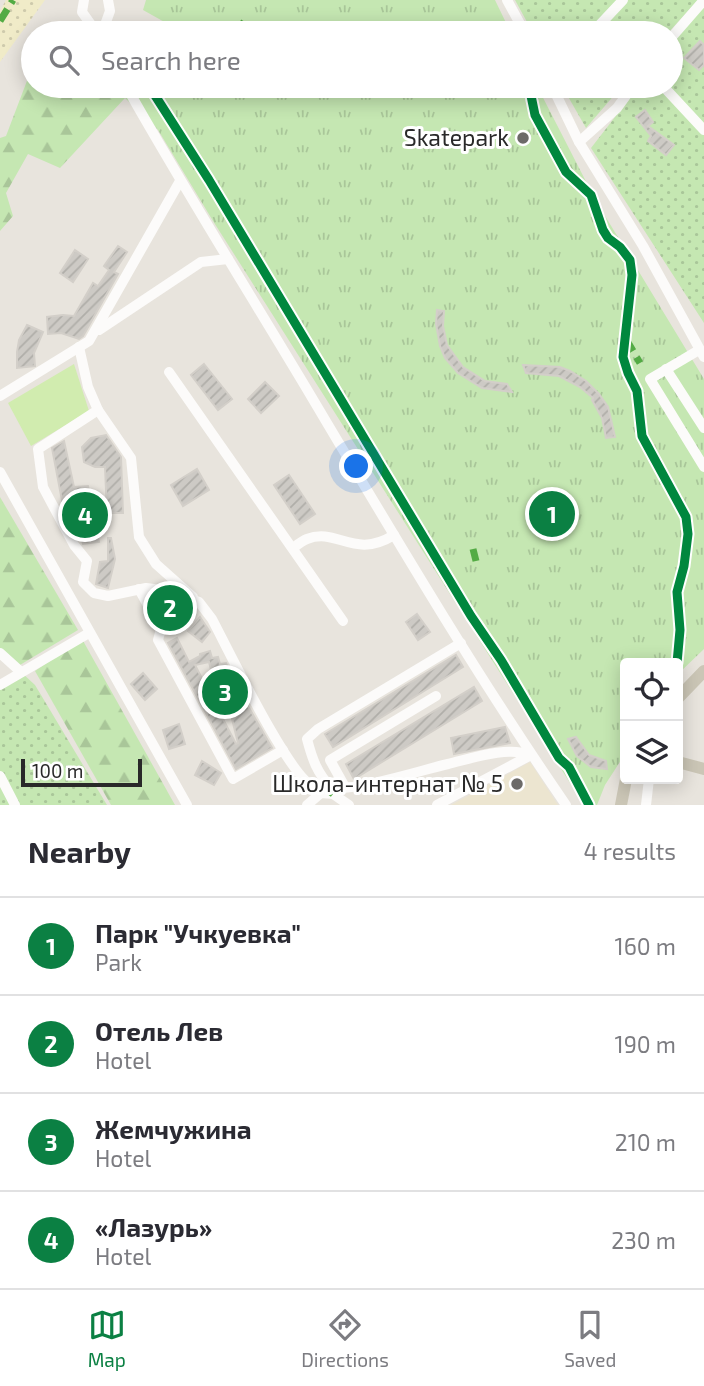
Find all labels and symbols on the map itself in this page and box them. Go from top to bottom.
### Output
place label: Skatepark [404,123,509,151]
marker: Skatepark [515,130,531,146]
your location [339,449,373,483]
pin: 1 [529,488,575,540]
pin: 4 [62,489,108,541]
pin: 2 [147,582,193,634]
pin: 3 [202,666,248,718]
scale bar [21,756,142,788]
place label: Школа-интернат № 5 [272,769,503,797]
marker: Школа-интернат № 5 [509,776,525,792]

